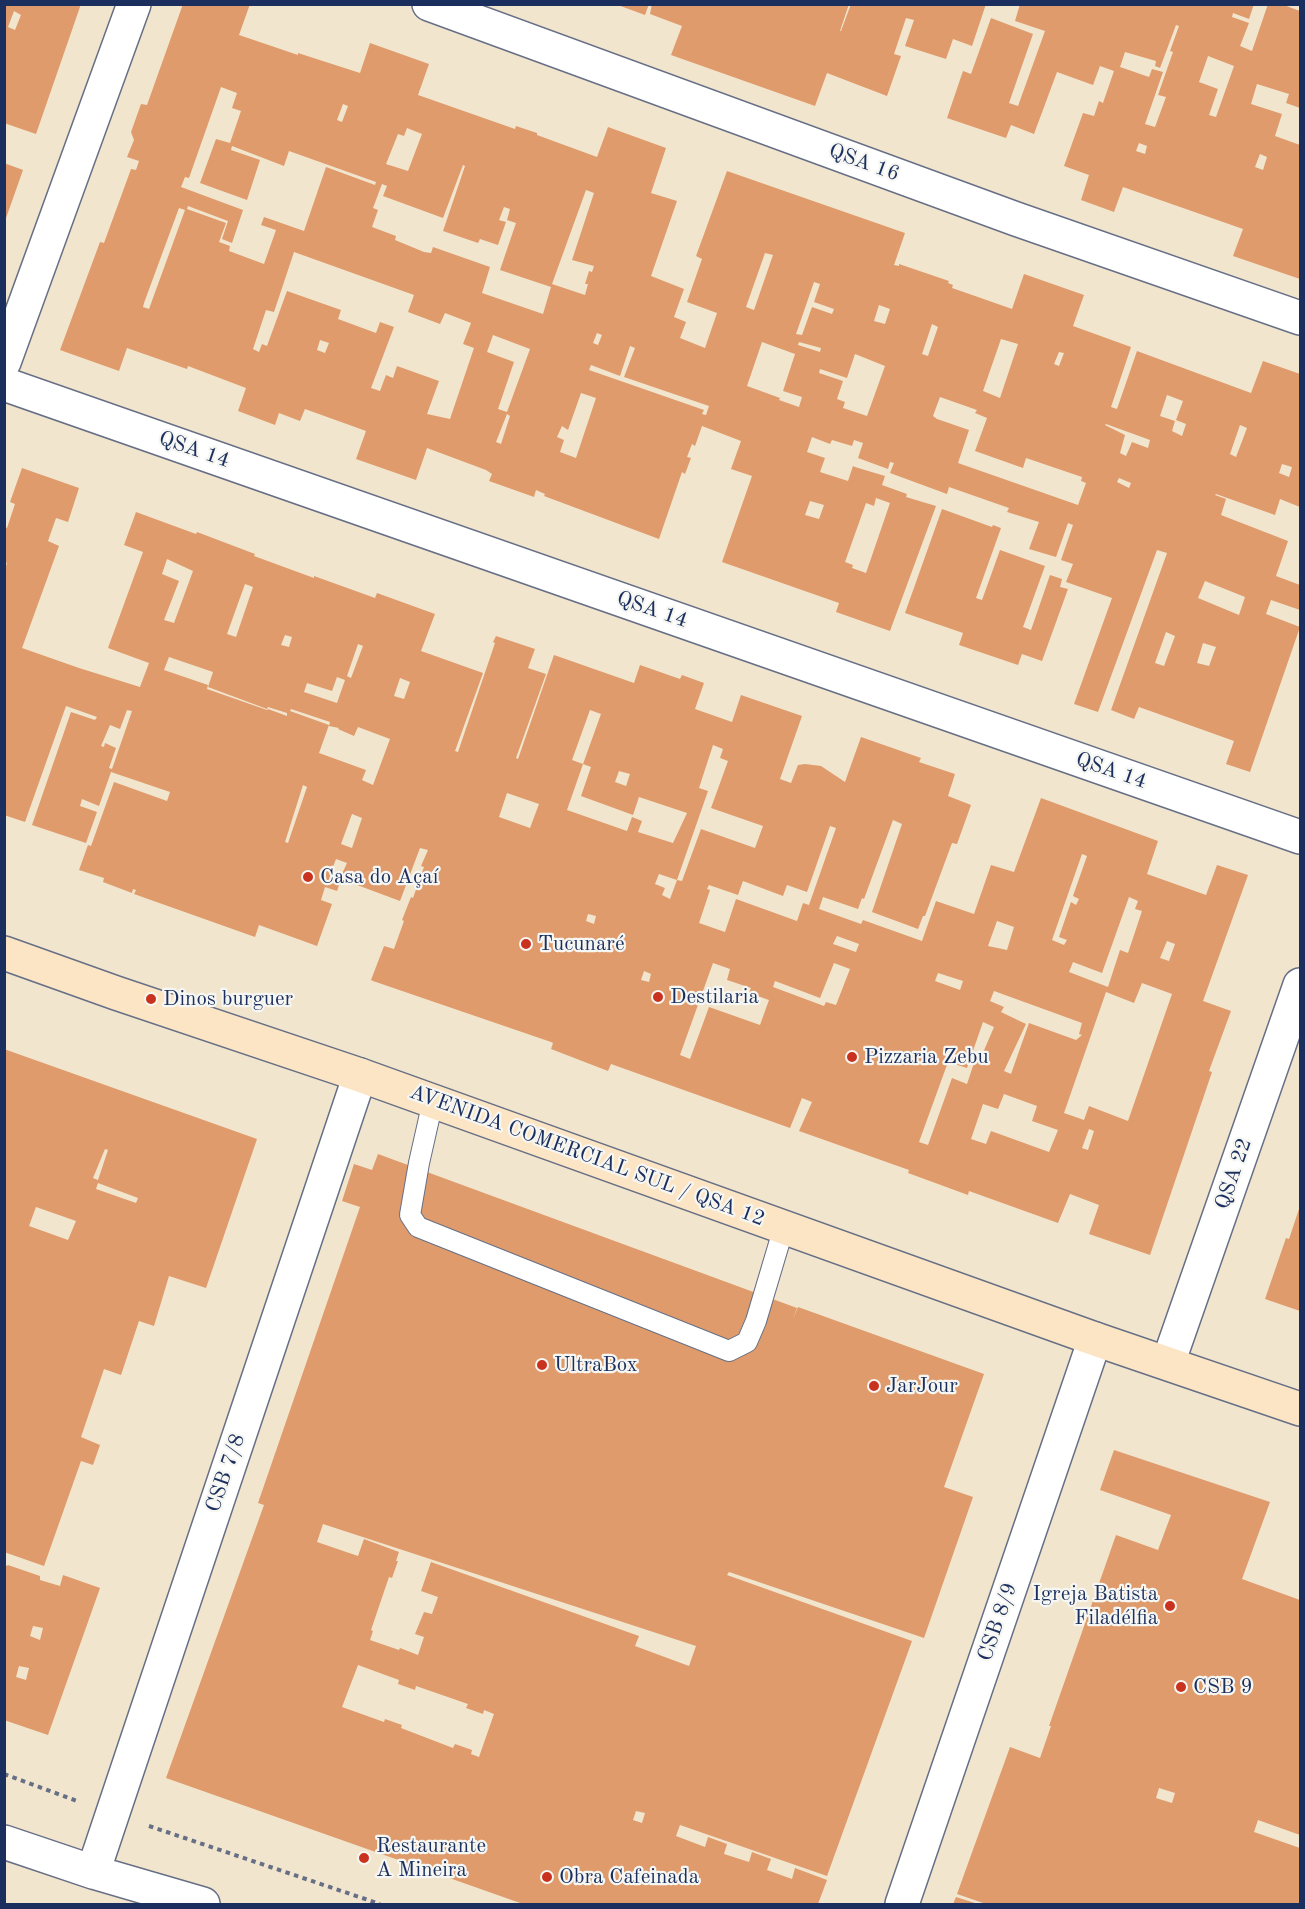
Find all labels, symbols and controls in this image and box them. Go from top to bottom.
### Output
street label: QSA 16 [825,139,903,187]
street label: QSA 14 [155,426,233,474]
street label: QSA 14 [613,586,691,634]
street label: QSA 14 [1072,747,1150,795]
place label: Casa do Açaí [320,864,438,890]
marker: Casa do Açaí [301,870,315,884]
place label: Tucunaré [538,931,625,957]
marker: Tucunaré [519,937,533,951]
place label: Destilaria [670,984,759,1010]
place label: Dinos burguer [163,986,293,1012]
marker: Destilaria [651,990,665,1004]
marker: Dinos burguer [144,992,158,1006]
place label: Pizzaria Zebu [864,1044,989,1070]
marker: Pizzaria Zebu [845,1050,859,1064]
street label: AVENIDA COMERCIAL SUL / QSA 12 [406,1080,768,1232]
street label: QSA 22 [1210,1135,1258,1213]
place label: UltraBox [554,1352,638,1378]
marker: UltraBox [535,1358,549,1372]
place label: JarJour [886,1373,958,1399]
marker: JarJour [867,1379,881,1393]
street label: CSB 7/8 [201,1430,251,1516]
street label: CSB 8/9 [973,1579,1023,1665]
place label: Igreja Batista Filadélfia [1032,1581,1158,1631]
marker: Igreja Batista Filadélfia [1163,1599,1177,1613]
place label: CSB 9 [1193,1674,1253,1700]
marker: CSB 9 [1174,1680,1188,1694]
place label: Restaurante A Mineira [376,1833,486,1883]
marker: Restaurante A Mineira [357,1851,371,1865]
place label: Obra Cafeinada [559,1864,699,1890]
marker: Obra Cafeinada [540,1870,554,1884]

